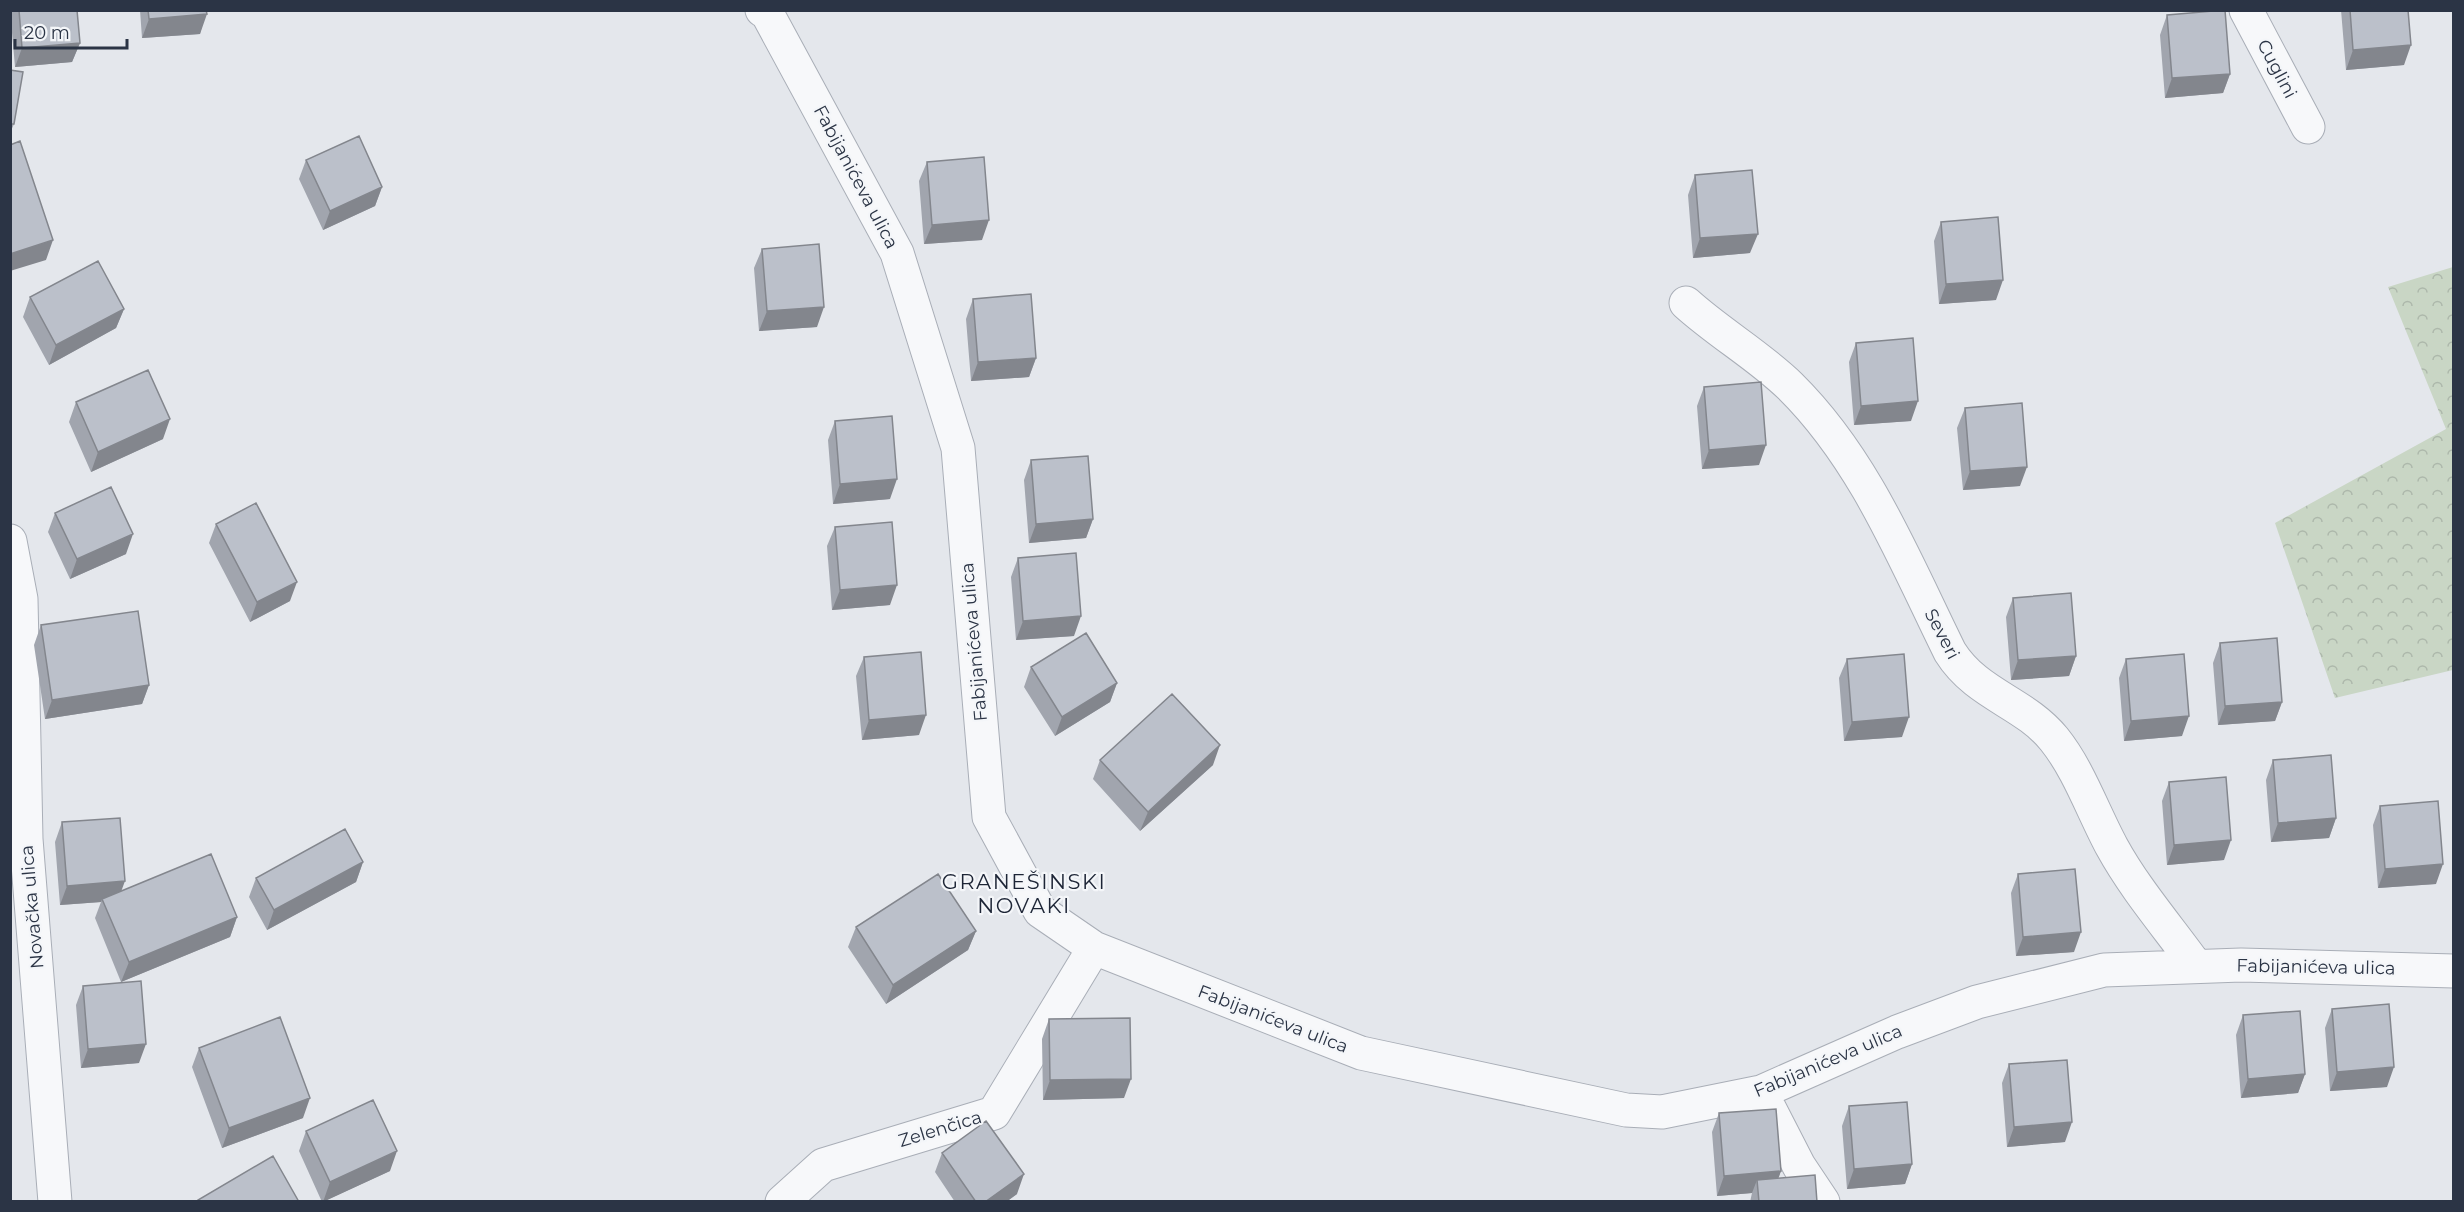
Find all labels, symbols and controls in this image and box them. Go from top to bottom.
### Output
scale bar [15,12,128,50]
text: 20 m [24,22,70,44]
street label: Cuglini [2252,36,2302,102]
street label: Fabijanićeva ulica [809,102,903,252]
street label: Fabijanićeva ulica [956,562,992,722]
street label: Severi [1920,605,1964,663]
street label: Novačka ulica [16,844,48,970]
district label: GRANEŠINSKI NOVAKI [942,869,1106,918]
street label: Fabijanićeva ulica [2236,955,2396,979]
street label: Fabijanićeva ulica [1195,980,1351,1058]
street label: Fabijanićeva ulica [1750,1020,1906,1102]
street label: Zelenčica [896,1106,984,1152]

